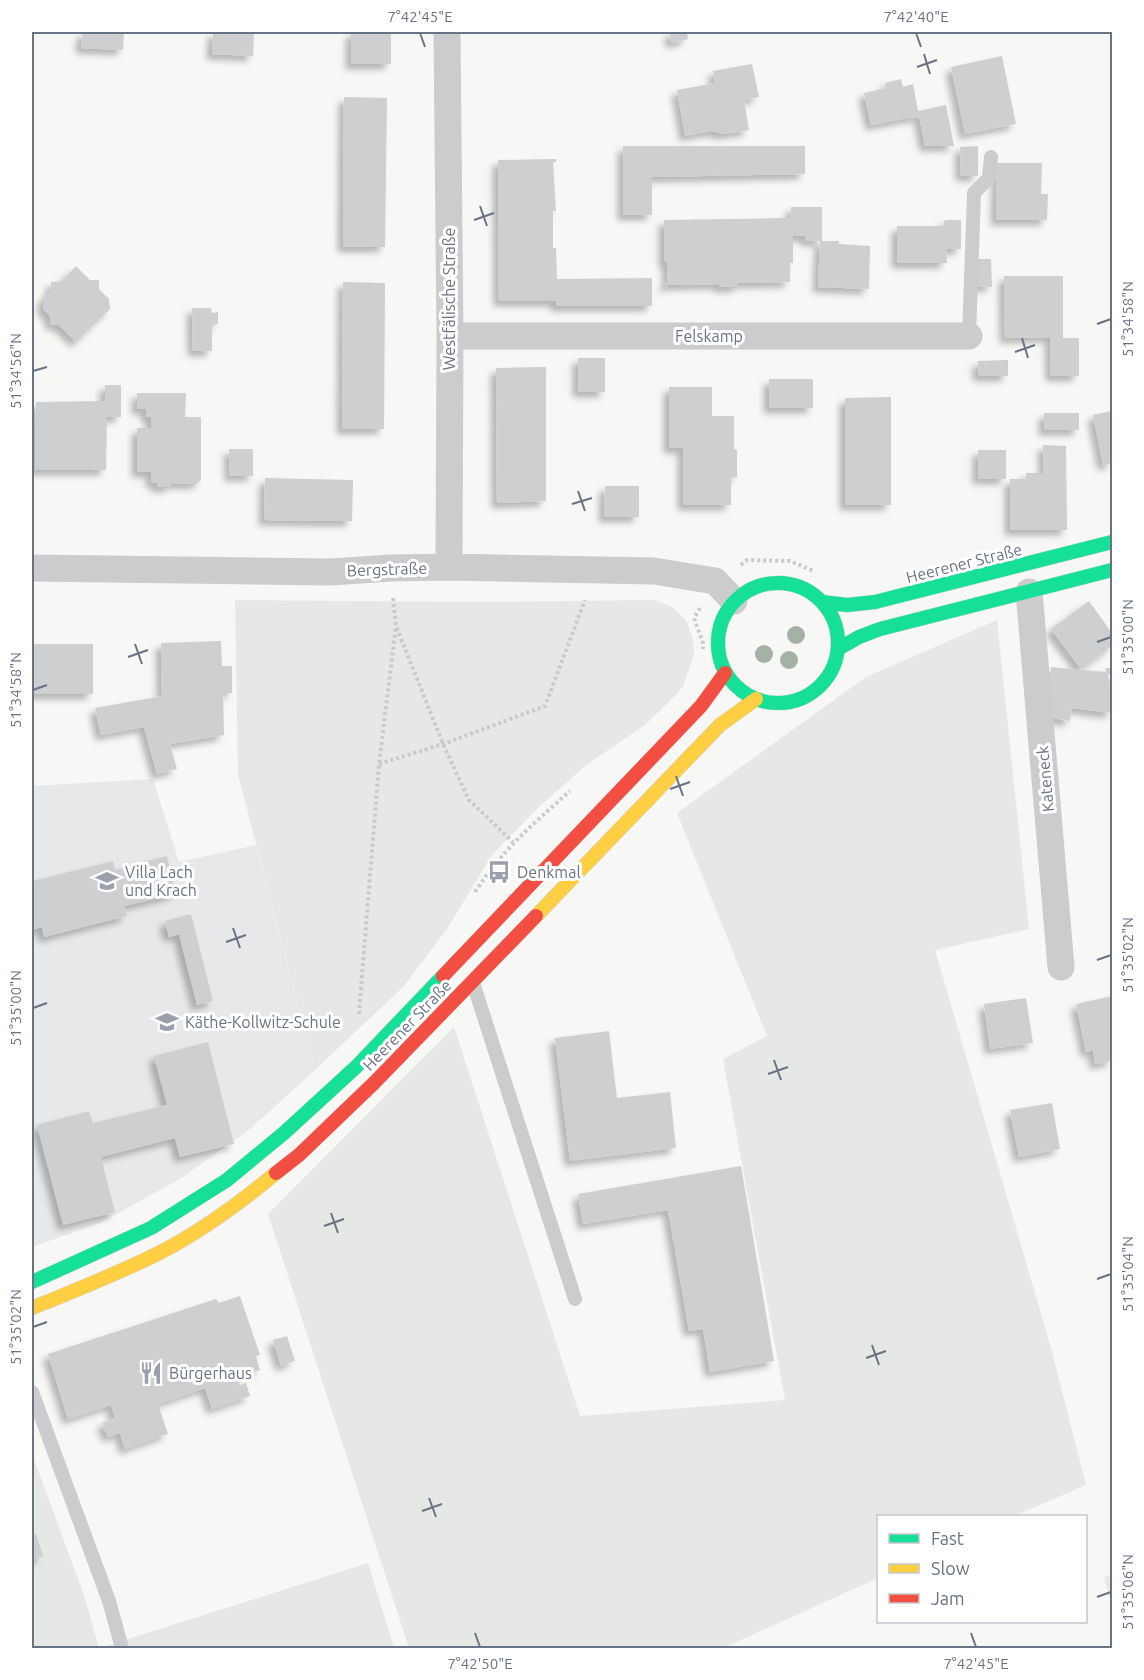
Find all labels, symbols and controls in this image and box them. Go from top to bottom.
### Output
text: 7°42'45"E [387,8,453,25]
text: 7°42'40"E [883,8,949,25]
street label: Westfälische Straße [440,228,458,370]
text: 51°34'58"N [1119,281,1136,357]
street label: Felskamp [675,327,743,345]
text: 51°34'56"N [7,333,24,409]
street label: Heerener Straße [904,540,1024,586]
street label: Bergstraße [347,559,427,579]
text: 51°35'00"N [1119,599,1136,675]
text: 51°34'58"N [7,652,24,728]
street label: Kateneck [1033,745,1057,813]
bus stop icon: Denkmal [486,859,512,885]
place label: Villa Lach und Krach [125,863,197,899]
place label: Denkmal [517,863,581,881]
school or university icon: Villa Lach und Krach [94,868,120,894]
text: 51°35'02"N [1119,917,1136,993]
text: 51°35'00"N [7,970,24,1046]
street label: Heerener Straße [359,976,455,1074]
school or university icon: Käthe-Kollwitz-Schule [154,1009,180,1035]
place label: Käthe-Kollwitz-Schule [185,1013,341,1031]
text: 51°35'04"N [1119,1236,1136,1312]
text: 51°35'02"N [7,1289,24,1365]
restaurant icon: Bürgerhaus [138,1360,164,1386]
place label: Bürgerhaus [169,1364,252,1382]
legend [877,1515,1087,1623]
text: Fast [931,1528,964,1548]
text: 51°35'06"N [1119,1554,1136,1630]
text: Slow [931,1558,970,1578]
text: Jam [931,1588,965,1608]
text: 7°42'50"E [447,1655,513,1672]
text: 7°42'45"E [943,1655,1009,1672]

